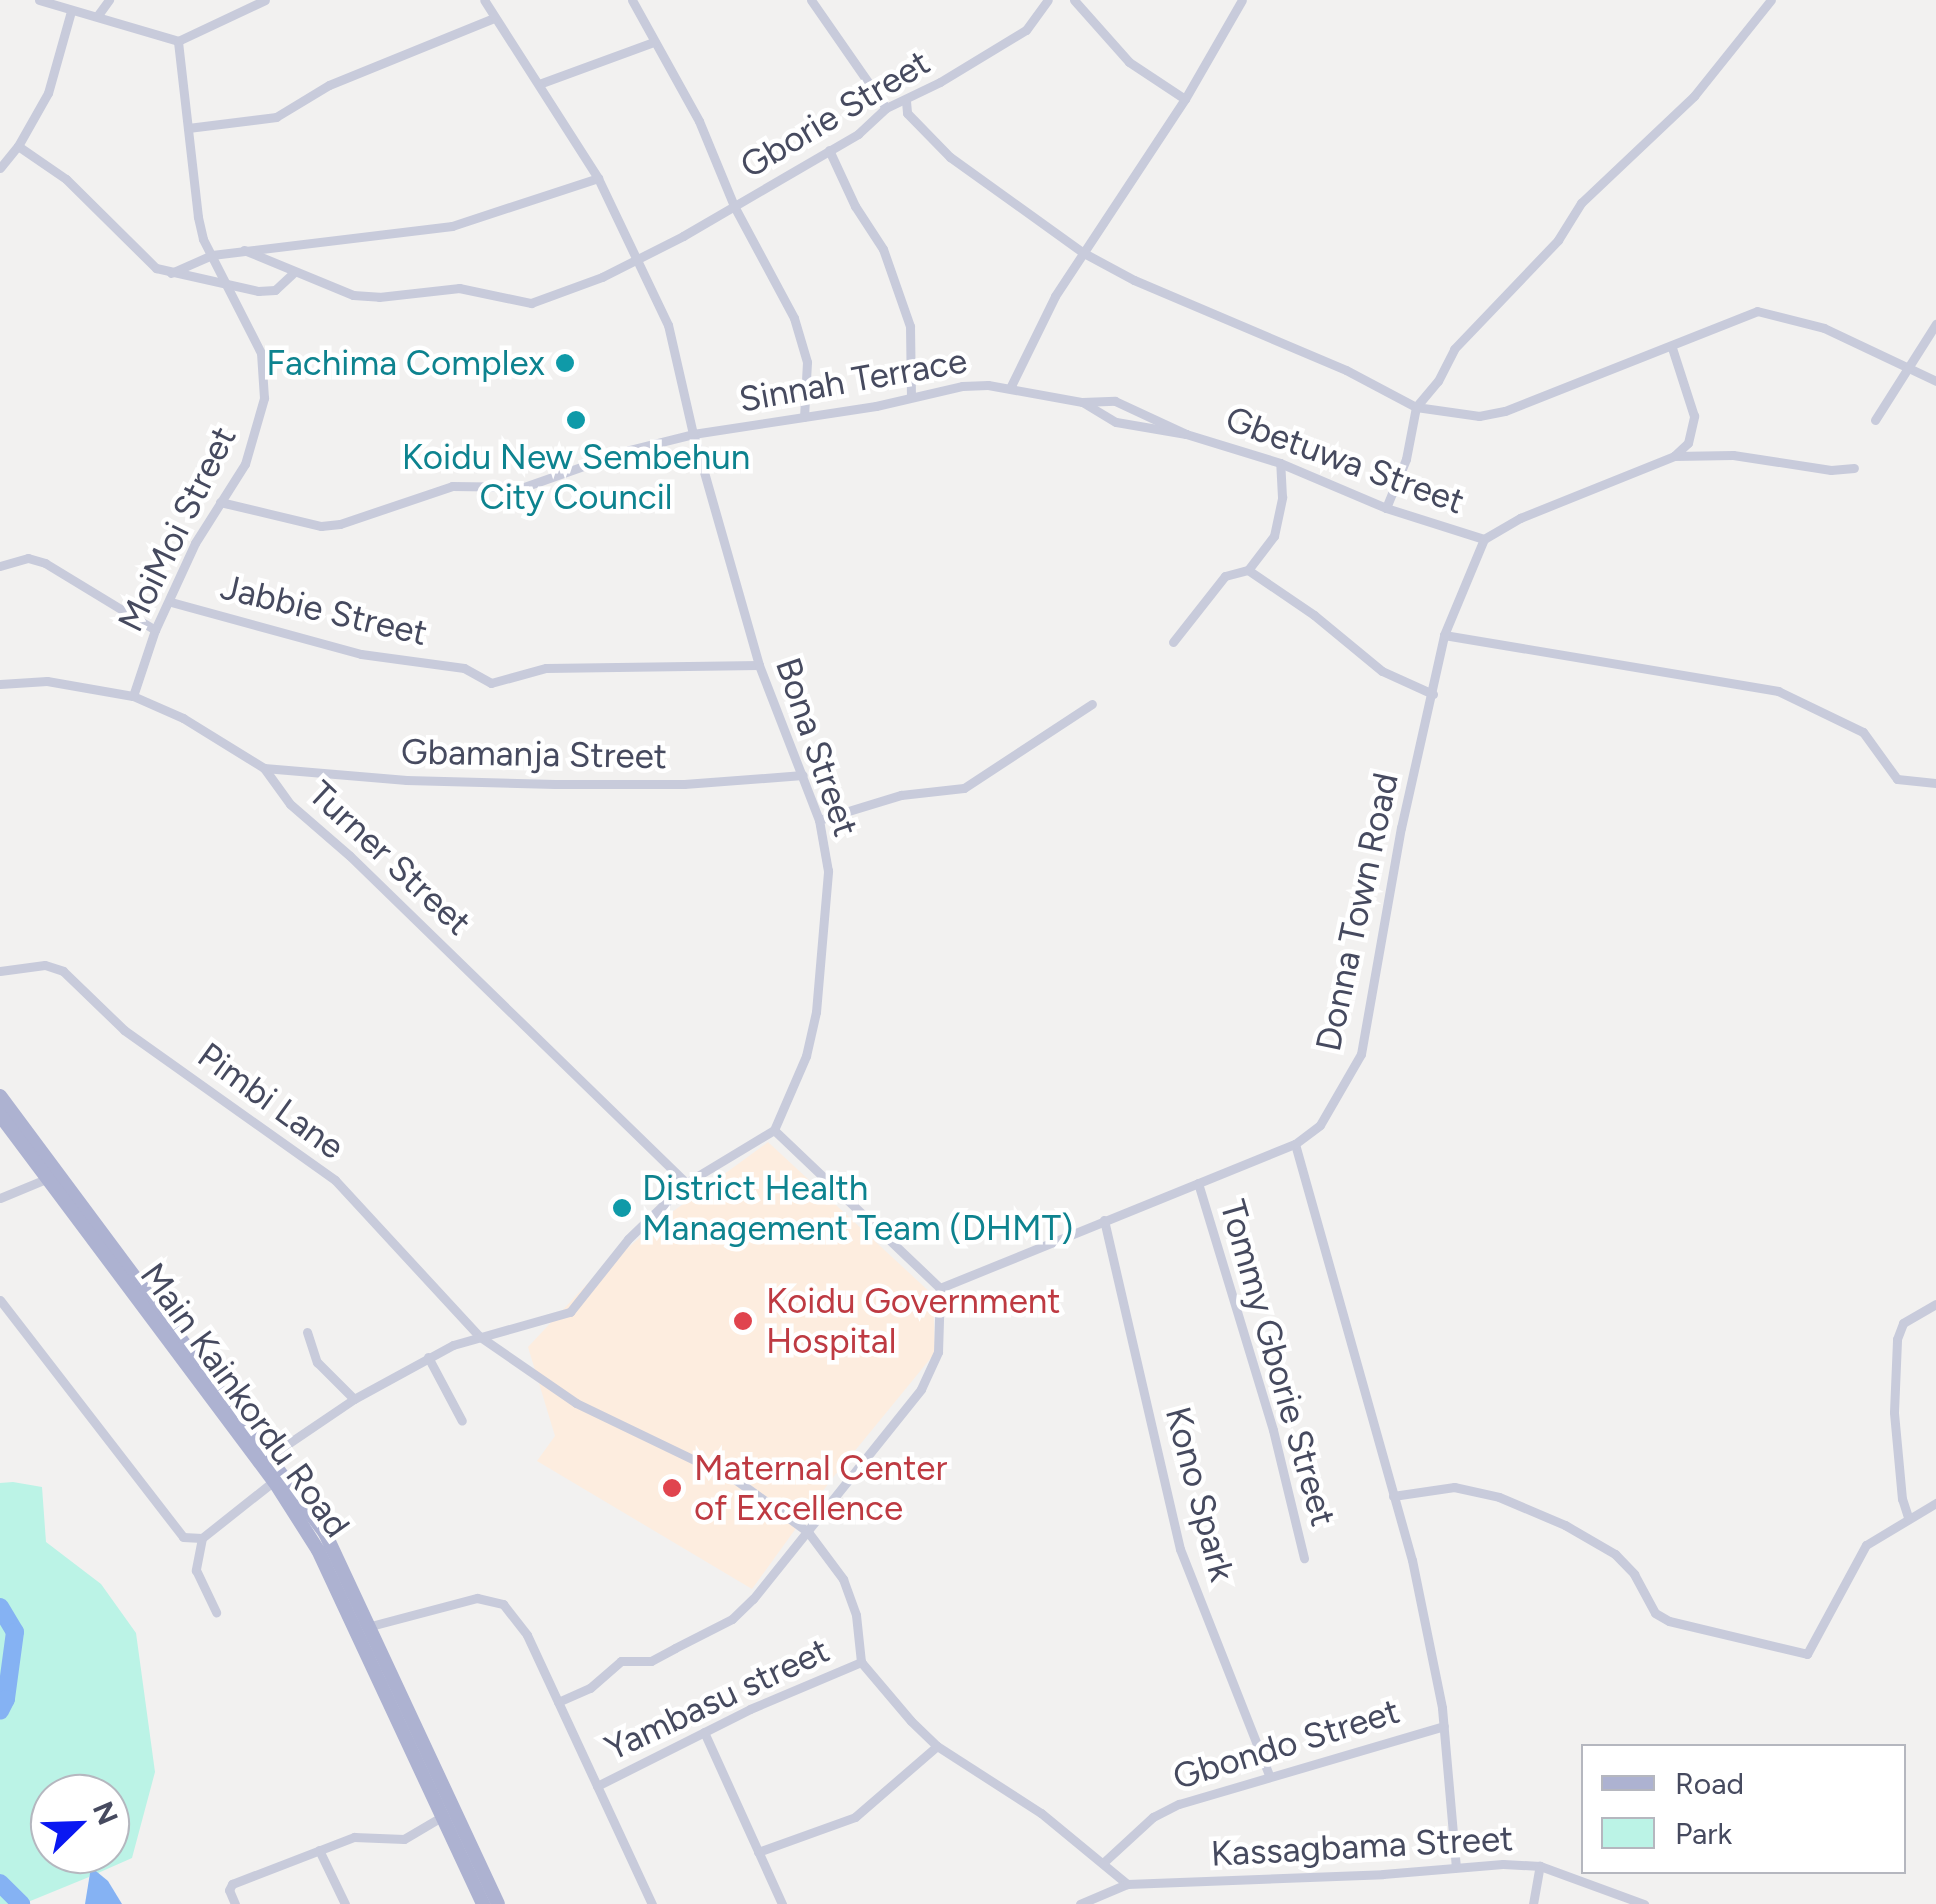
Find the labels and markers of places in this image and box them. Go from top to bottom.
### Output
place label: Fachima Complex [266,342,545,384]
marker: Fachima Complex [554,352,576,374]
marker: Koidu New Sembehun City Council [565,409,587,431]
place label: Koidu New Sembehun City Council [402,436,750,518]
place label: District Health Management Team (DHMT) [642,1167,1073,1249]
marker: District Health Management Team (DHMT) [611,1197,633,1219]
place label: Koidu Government Hospital [766,1280,1061,1362]
marker: Koidu Government Hospital [730,1308,756,1334]
place label: Maternal Center of Excellence [694,1447,947,1529]
marker: Maternal Center of Excellence [659,1475,685,1501]

